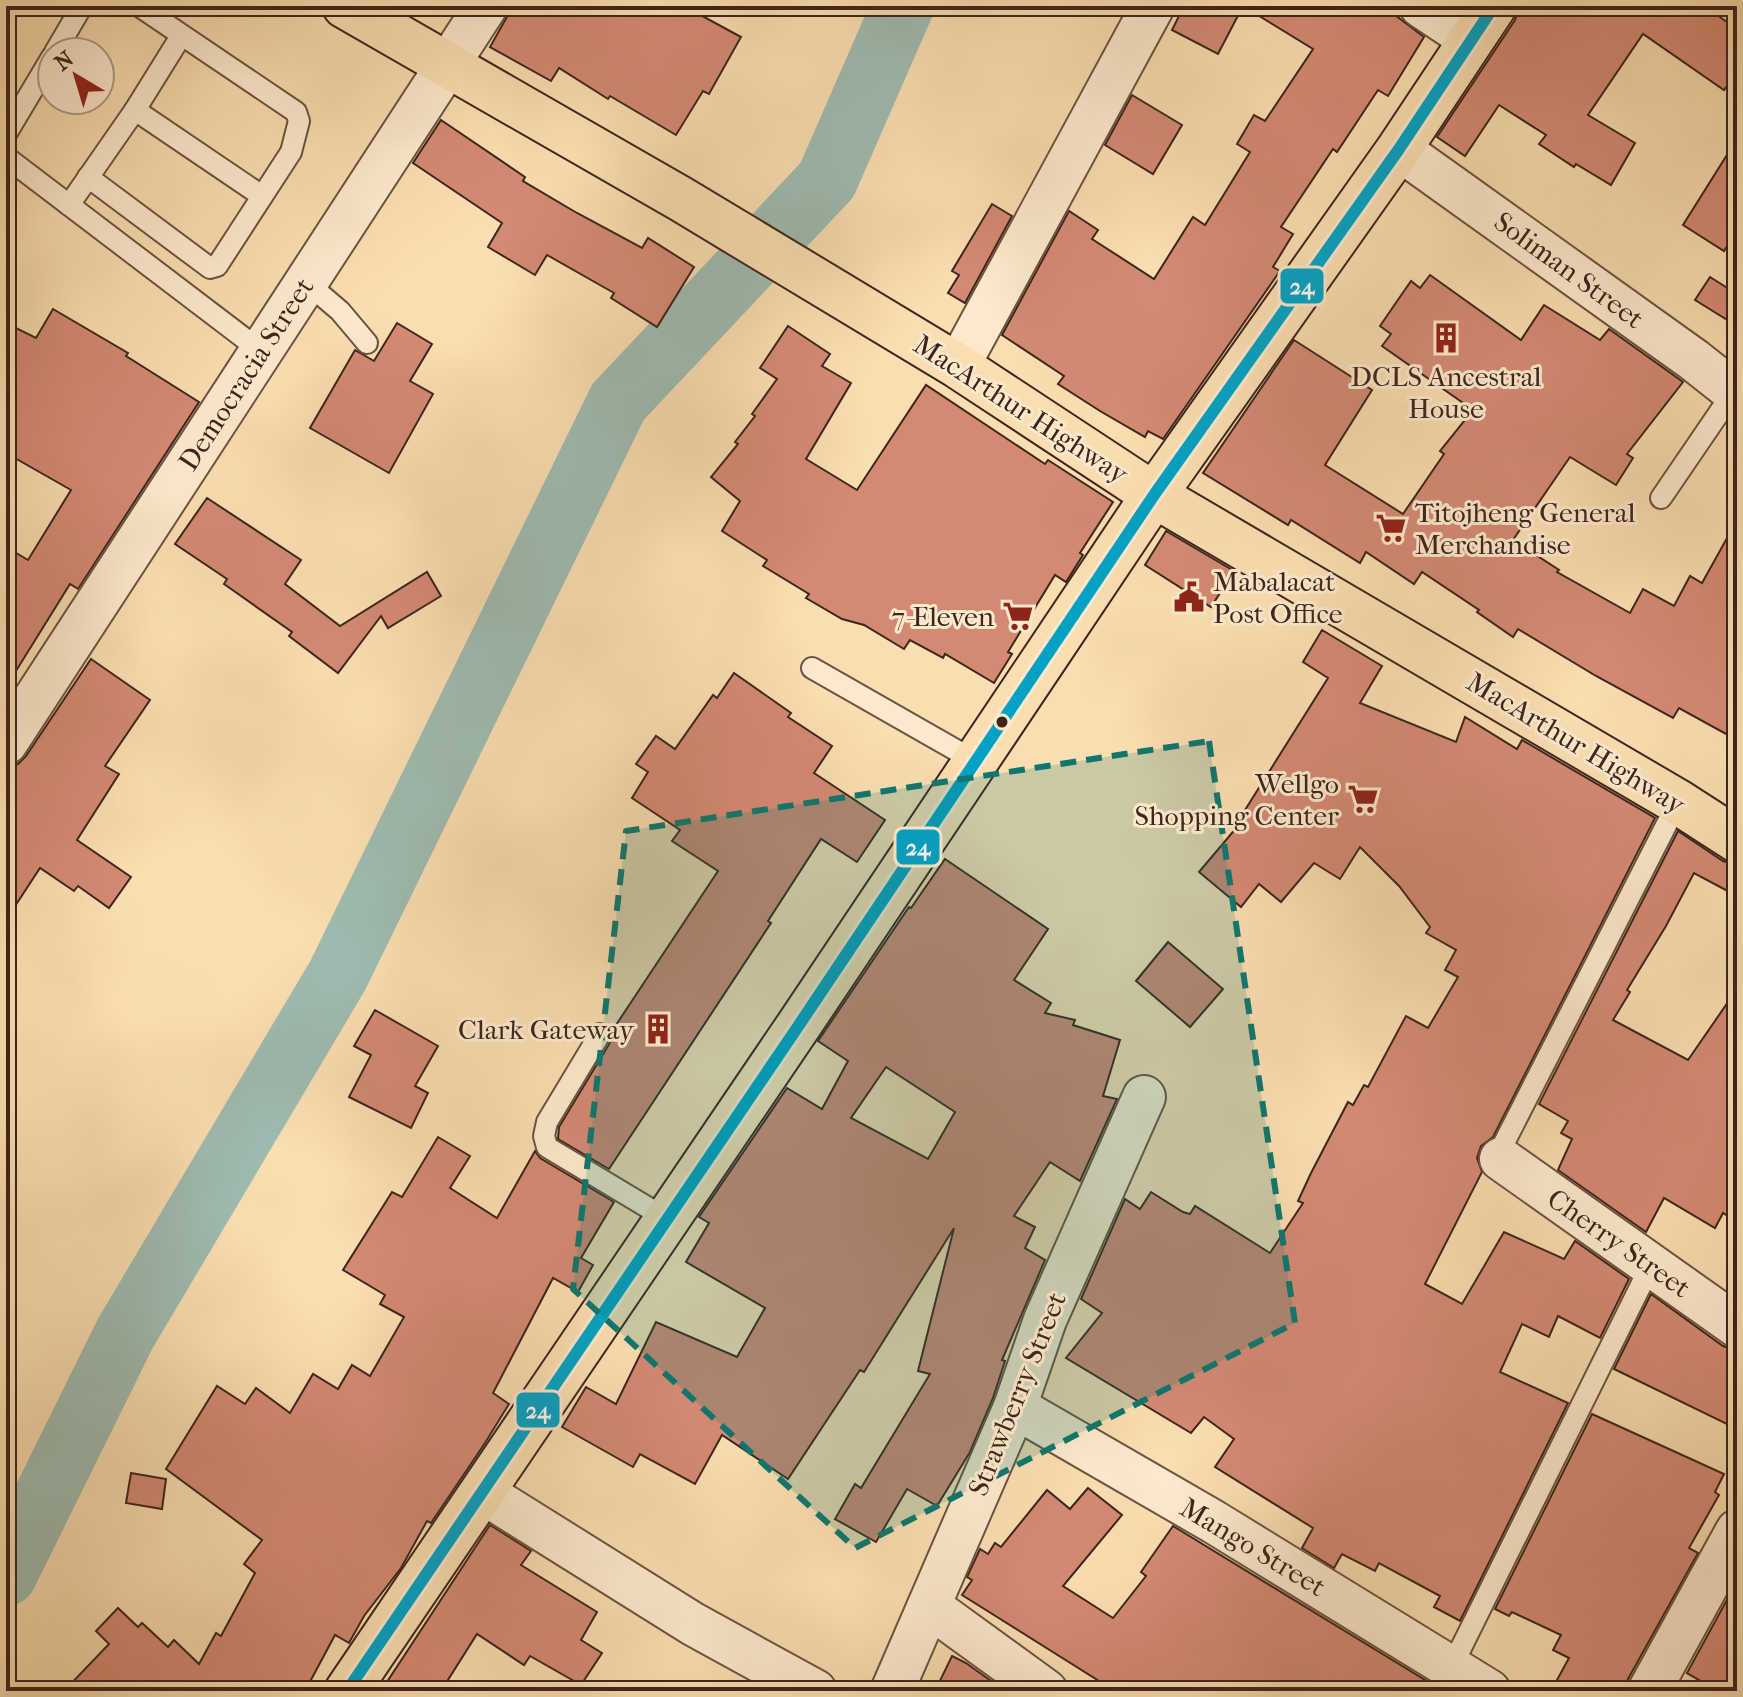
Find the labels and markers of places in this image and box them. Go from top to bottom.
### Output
building icon: DCLS Ancestral House [1429,321,1463,355]
place label: DCLS Ancestral House [1351,360,1542,425]
place label: Titojheng General Merchandise [1415,496,1636,561]
supermarket icon: Titojheng General Merchandise [1374,511,1408,545]
place label: Mabalacat Post Office [1213,565,1343,630]
public building icon: Mabalacat Post Office [1172,580,1206,614]
supermarket icon: 7-Eleven [1001,599,1035,633]
place label: 7-Eleven [891,600,994,633]
unlabelled marker [994,714,1010,730]
place label: Wellgo Shopping Center [1134,767,1339,832]
supermarket icon: Wellgo Shopping Center [1346,782,1380,816]
building icon: Clark Gateway [641,1012,675,1046]
place label: Clark Gateway [458,1013,635,1046]

